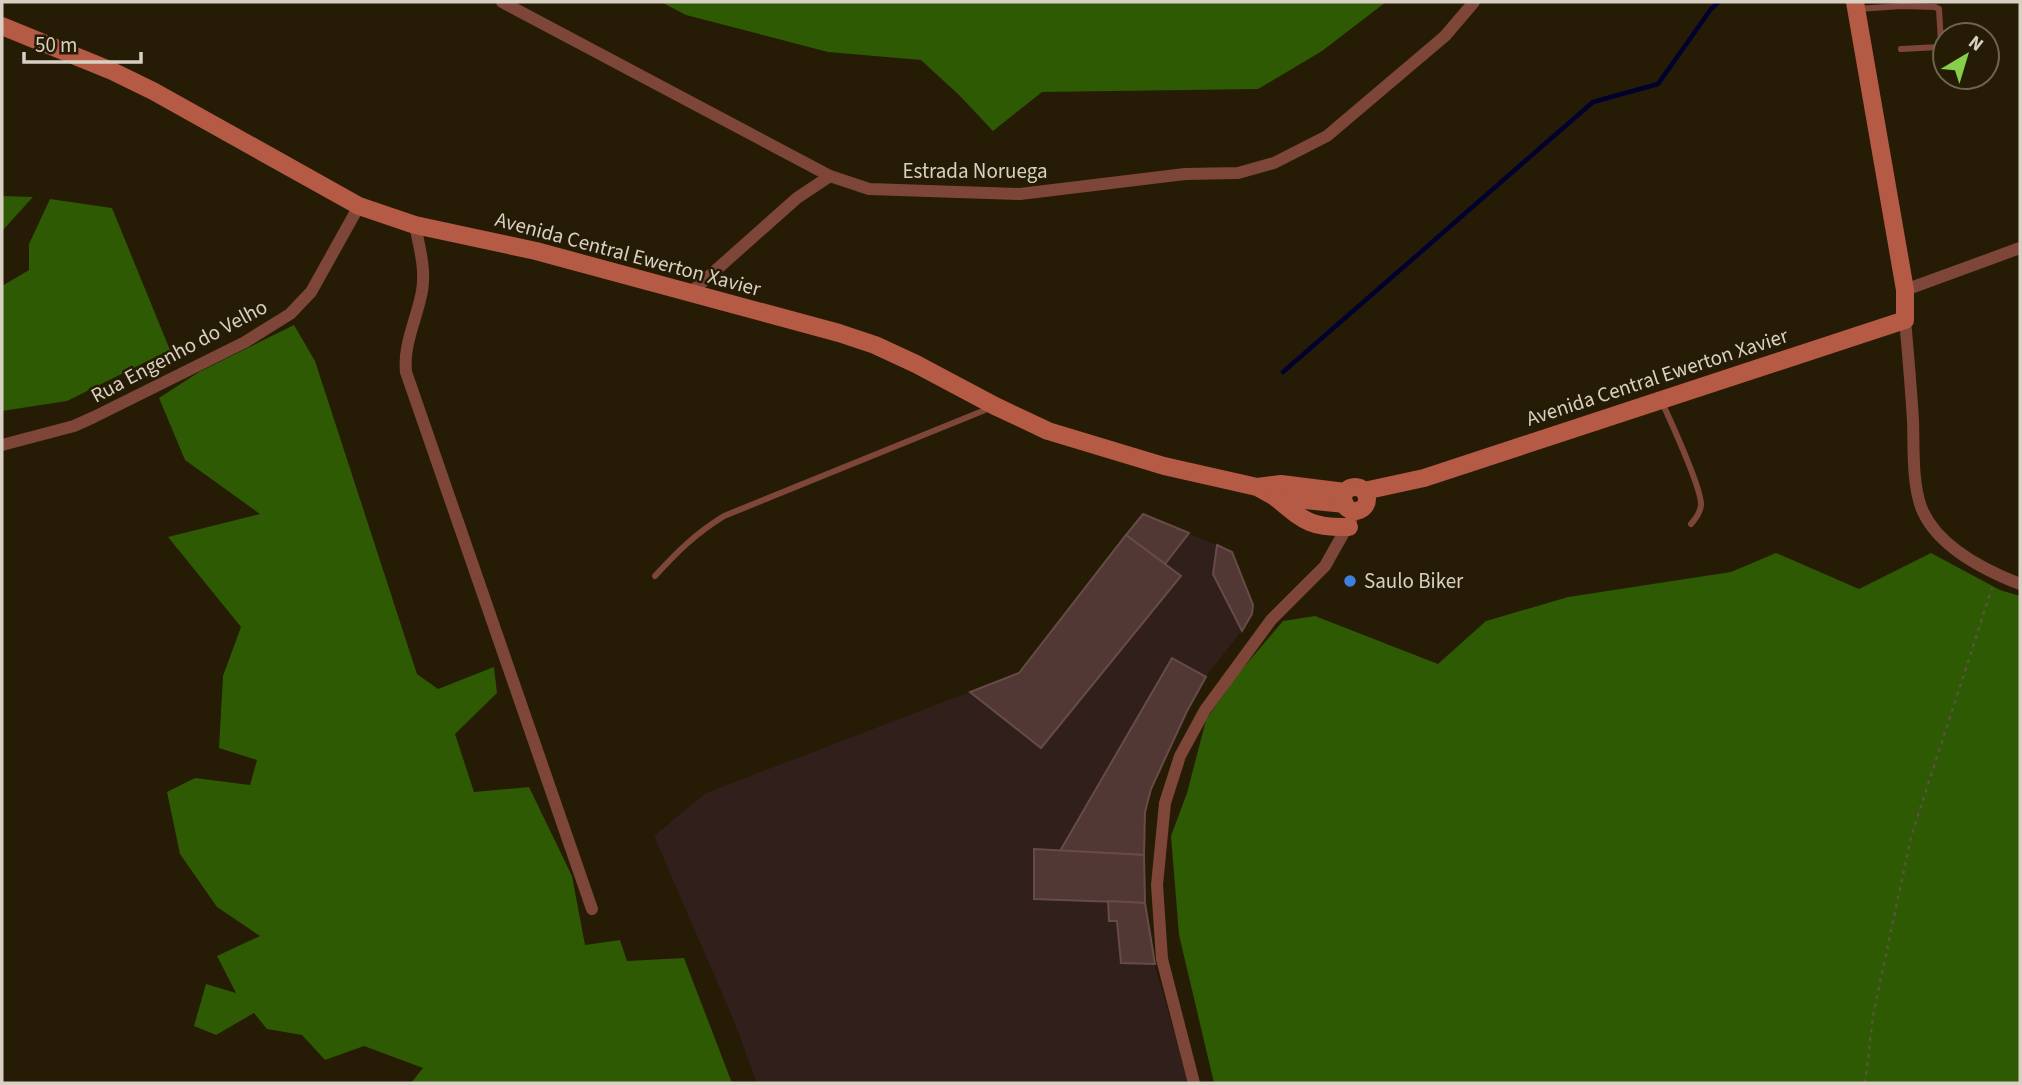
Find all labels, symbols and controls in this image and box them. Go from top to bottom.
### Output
scale bar [24,21,142,65]
north arrow [1931,21,2001,91]
text: N [1962,29,1989,58]
text: 50 m [35,30,77,60]
street label: Estrada Noruega [902,156,1048,186]
street label: Avenida Central Ewerton Xavier [492,204,765,304]
street label: Rua Engenho do Velho [85,292,273,410]
street label: Avenida Central Ewerton Xavier [1522,320,1793,434]
place label: Saulo Biker [1364,566,1464,596]
marker: Saulo Biker [1342,573,1358,589]

